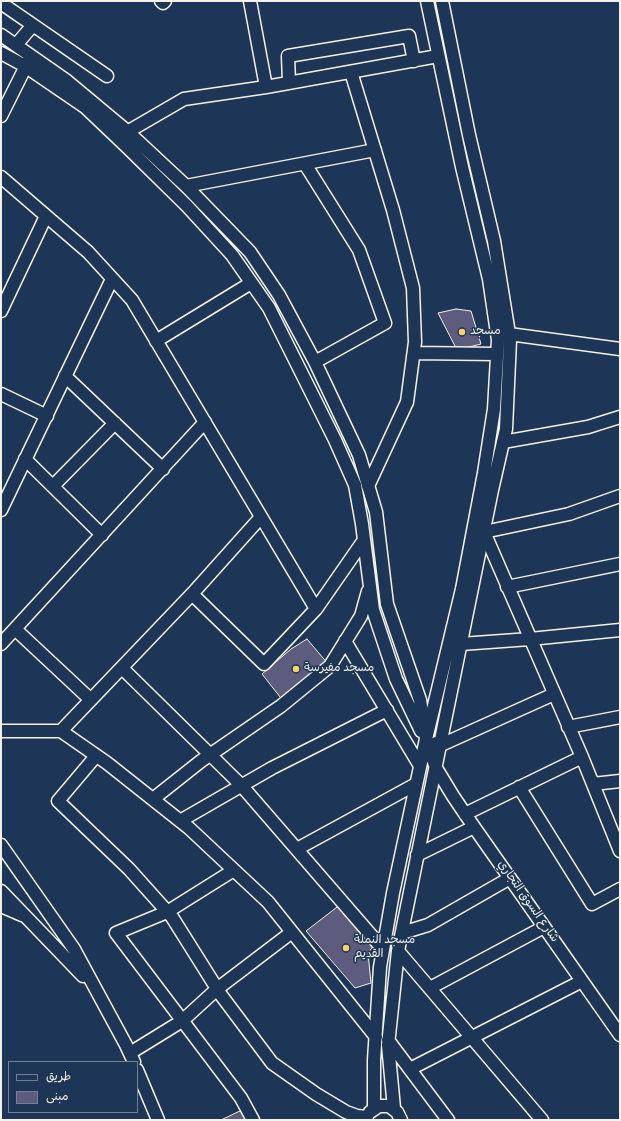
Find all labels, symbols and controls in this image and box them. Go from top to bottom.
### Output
place label: مسجد [470,325,501,339]
marker: مسجد [457,327,467,337]
place label: مسجد مفيرسة [304,662,374,676]
marker: مسجد مفيرسة [291,664,301,674]
street label: شارع السوق التجاري [493,858,561,946]
place label: مسجد النملة القديم [354,934,415,962]
marker: مسجد النملة القديم [341,943,351,953]
legend [8,1061,138,1113]
text: طريق [46,1071,71,1085]
text: مبنى [46,1091,69,1105]

